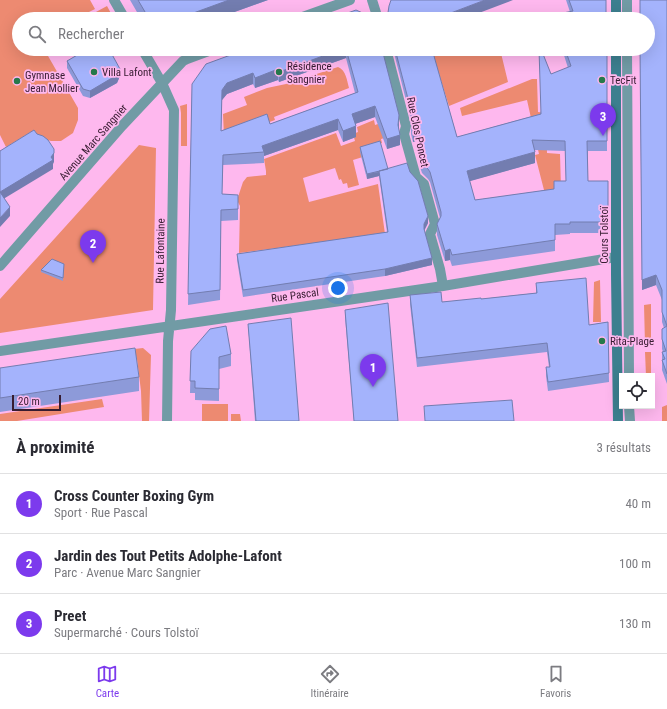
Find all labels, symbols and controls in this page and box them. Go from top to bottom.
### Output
search box [12,12,655,56]
icon: search [26,23,48,45]
text: Rechercher [58,25,124,43]
place label: Résidence Sangnier [287,60,332,86]
place label: Villa Lafont [102,66,152,79]
marker: Villa Lafont [89,67,99,77]
marker: Résidence Sangnier [274,67,284,77]
place label: Gymnase Jean Mollier [25,69,79,95]
place label: TecFit [610,74,637,87]
marker: TecFit [597,75,607,85]
marker: Gymnase Jean Mollier [12,76,22,86]
street label: Rue Clos Poncet [404,96,431,168]
street label: Avenue Marc Sangnier [57,101,130,183]
pin: 3 [590,103,616,136]
street label: Cours Tolstoï [598,205,611,264]
street label: Rue Lafontaine [153,218,168,284]
pin: 2 [80,230,106,263]
your location [328,278,348,298]
street label: Rue Pascal [270,286,320,305]
place label: Rita-Plage [610,335,654,348]
marker: Rita-Plage [597,336,607,346]
pin: 1 [360,354,386,387]
map controls [619,373,655,409]
button: locate [619,373,655,409]
scale bar [12,393,61,412]
text: 20 m [18,395,40,408]
text: À proximité [16,437,94,457]
text: 3 résultats [597,440,651,455]
text: Cross Counter Boxing Gym [54,487,214,505]
text: 1 [26,496,32,511]
text: 40 m [625,496,651,511]
text: Sport · Rue Pascal [54,505,148,520]
text: Jardin des Tout Petits Adolphe-Lafont [54,547,282,565]
text: 2 [26,556,32,571]
text: 100 m [619,556,651,571]
text: Parc · Avenue Marc Sangnier [54,565,201,580]
text: Preet [54,607,86,625]
text: 3 [26,616,32,631]
text: 130 m [619,616,651,631]
text: Supermarché · Cours Tolstoï [54,625,199,640]
tab: Carte [96,663,119,700]
tab: Itinéraire [310,663,349,700]
tab: Favoris [540,663,571,700]

